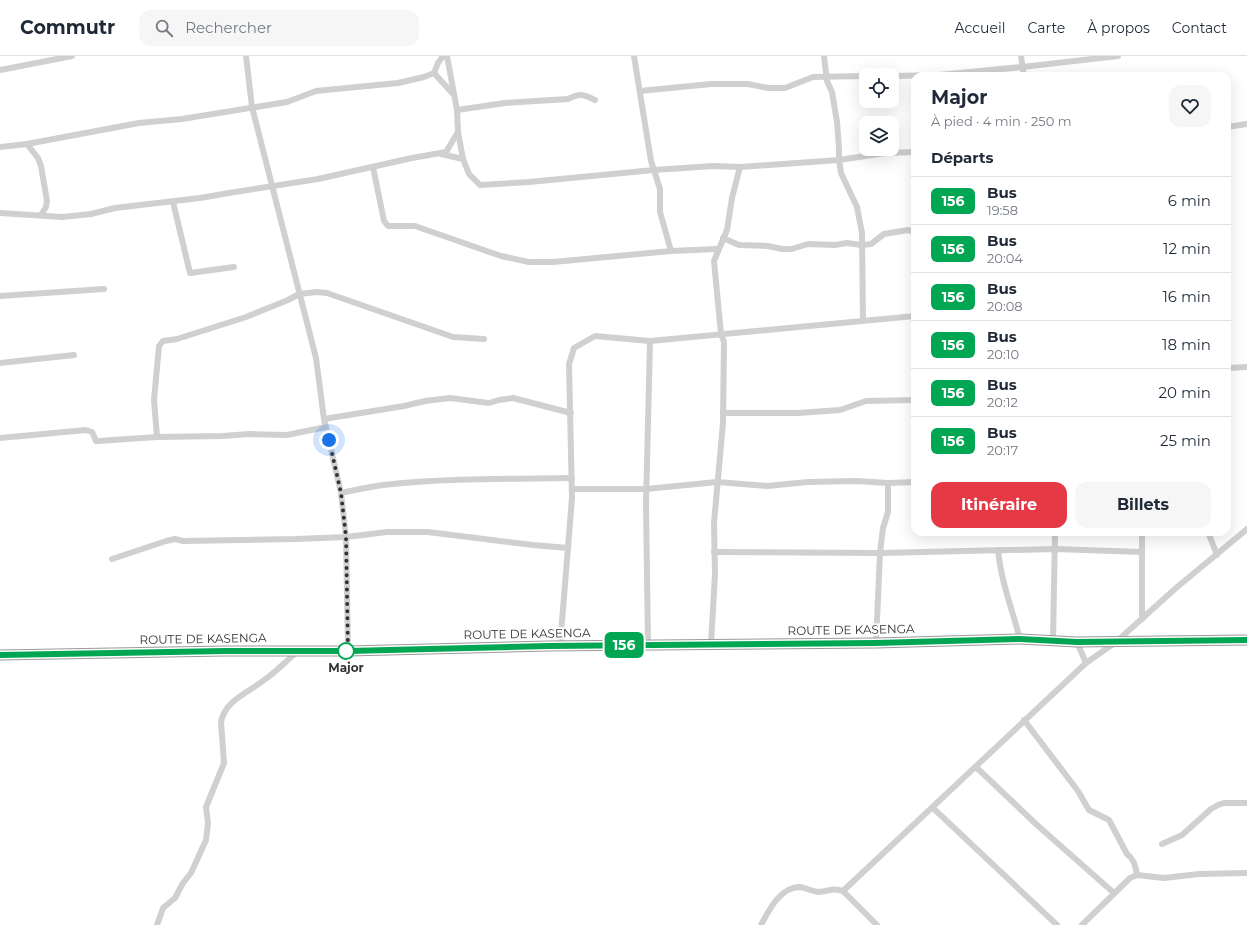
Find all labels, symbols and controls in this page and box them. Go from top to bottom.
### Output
search box [139,10,419,46]
text: Commutr [20,16,115,39]
icon: search [153,17,175,39]
text: Rechercher [185,18,272,37]
text: Accueil [955,19,1006,37]
text: Carte [1028,19,1065,37]
text: À propos [1087,19,1150,37]
text: Contact [1172,19,1227,37]
map controls [859,68,899,156]
button: locate [859,68,899,108]
button: heart [1169,85,1211,127]
text: Major [931,86,987,109]
text: À pied · 4 min · 250 m [931,113,1072,129]
button: layers [859,116,899,156]
text: Départs [931,148,994,167]
text: Bus [987,183,1017,202]
text: 6 min [1168,191,1211,210]
text: 156 [942,192,964,210]
text: 19:58 [987,202,1018,218]
text: Bus [987,231,1017,250]
text: 12 min [1163,239,1211,258]
text: 156 [942,240,964,258]
text: 20:04 [987,250,1023,266]
text: Bus [987,279,1017,298]
text: 16 min [1162,287,1211,306]
text: 156 [942,288,964,306]
text: 20:08 [987,298,1023,314]
text: Bus [987,327,1017,346]
text: 18 min [1162,335,1211,354]
text: 156 [942,336,964,354]
text: 20:10 [987,346,1019,362]
text: Bus [987,375,1017,394]
text: 20 min [1159,383,1211,402]
text: 156 [942,384,964,402]
text: 20:12 [987,394,1018,410]
text: Bus [987,423,1017,442]
your location [319,430,339,450]
text: 25 min [1160,431,1211,450]
text: 156 [942,432,964,450]
text: 20:17 [987,442,1018,458]
button: Itinéraire [931,482,1067,528]
button: Billets [1075,482,1211,528]
street label: ROUTE DE KASENGA [787,621,915,638]
street label: ROUTE DE KASENGA [463,625,591,642]
street label: ROUTE DE KASENGA [139,630,267,647]
line badge: 156 [601,632,647,658]
text: 156 [613,636,635,654]
marker: Major [337,642,355,660]
place label: Major [328,660,364,675]

